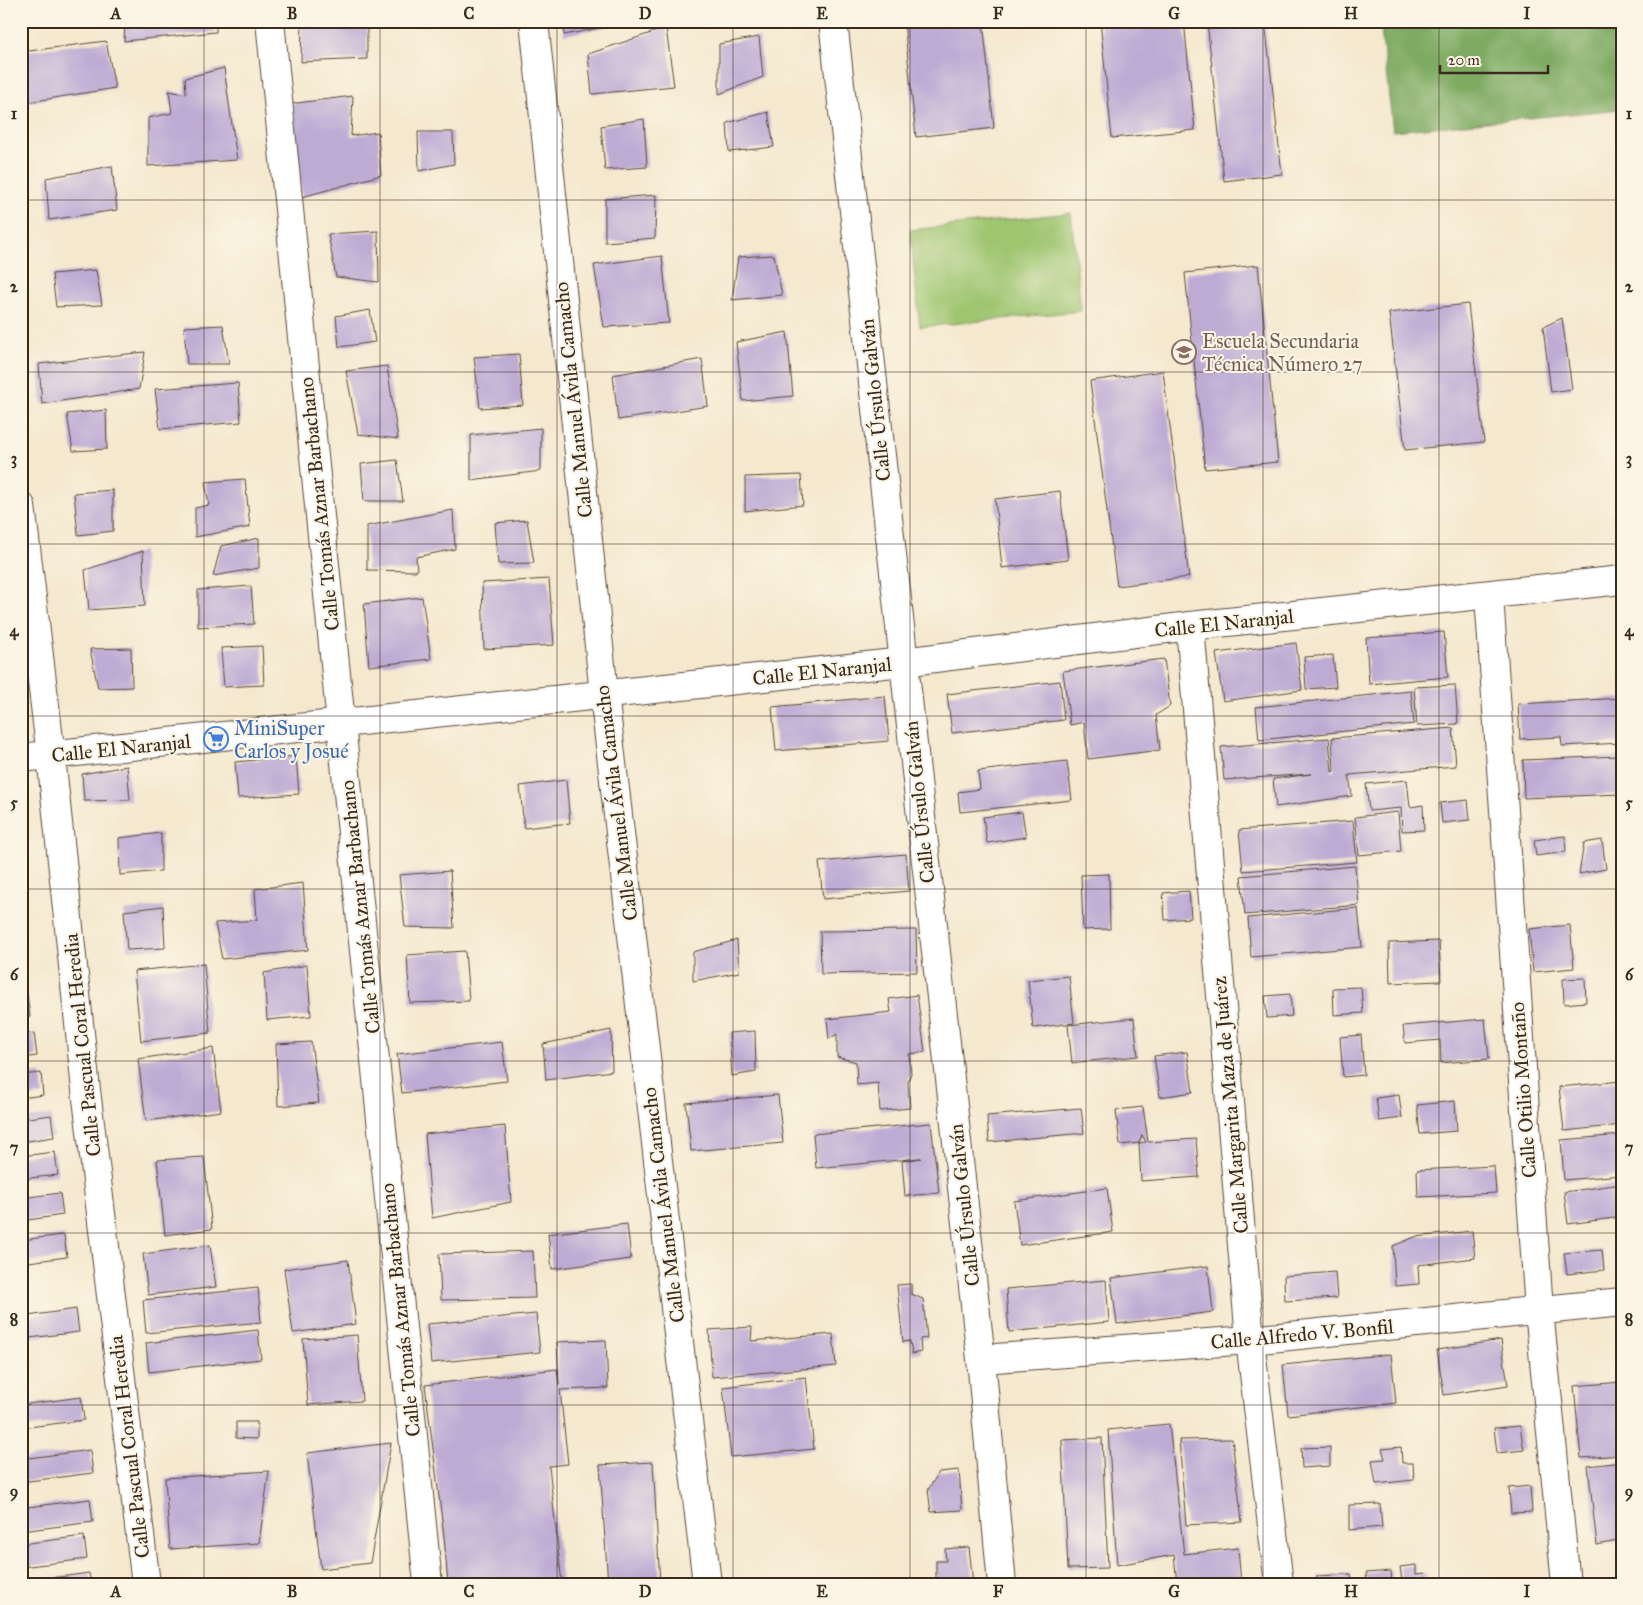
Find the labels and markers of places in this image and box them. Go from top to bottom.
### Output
place label: Escuela Secundaria Técnica Número 27 [1202,329,1363,376]
school or university icon: Escuela Secundaria Técnica Número 27 [1171,339,1197,365]
place label: MiniSuper Carlos y Josué [234,716,349,764]
supermarket icon: MiniSuper Carlos y Josué [203,726,229,752]

